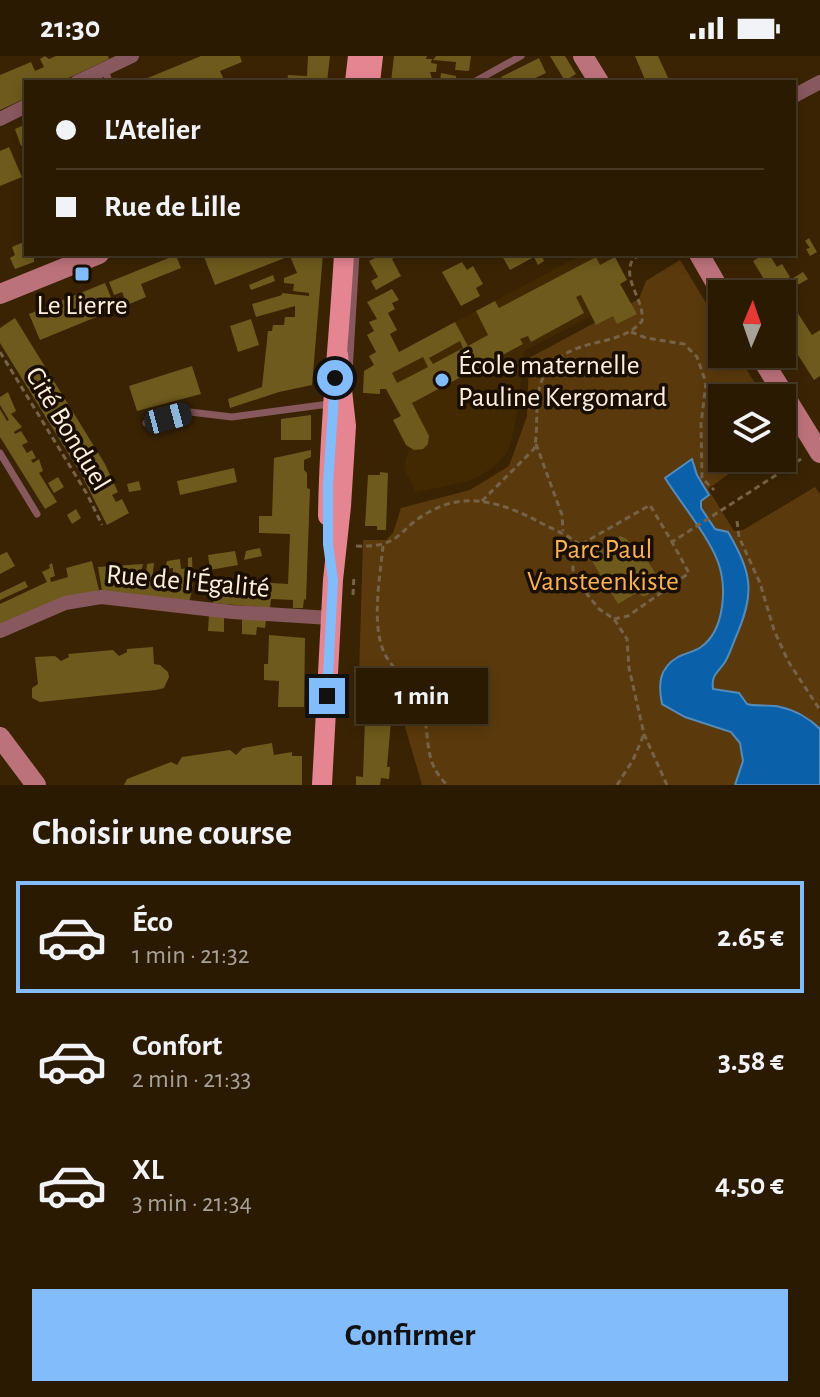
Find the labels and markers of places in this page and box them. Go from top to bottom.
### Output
marker: Le Lierre [73,265,91,283]
place label: Le Lierre [36,292,128,320]
place label: École maternelle Pauline Kergomard [458,349,667,412]
marker: École maternelle Pauline Kergomard [433,371,451,389]

